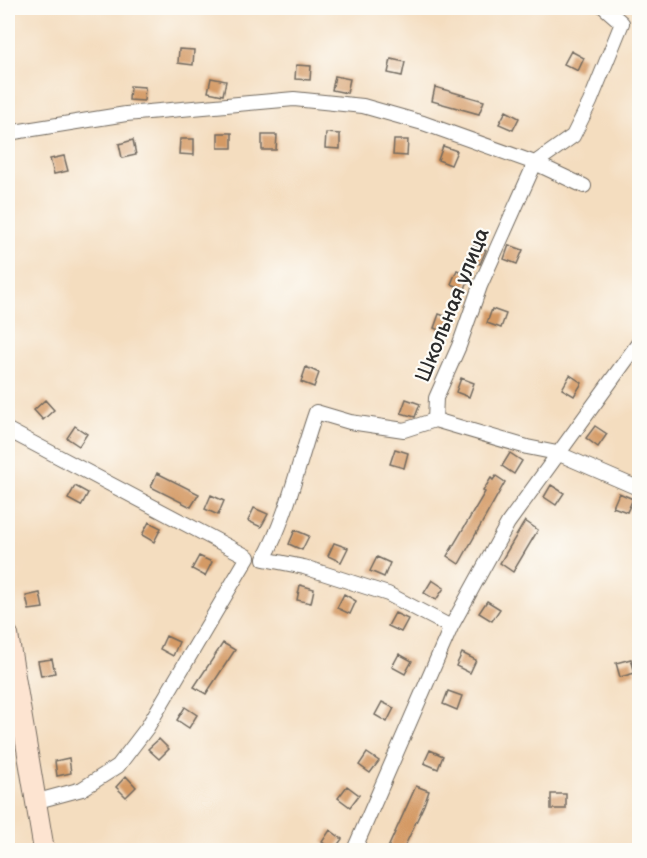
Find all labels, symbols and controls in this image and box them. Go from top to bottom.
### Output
street label: Школьная улица [410,224,495,386]

